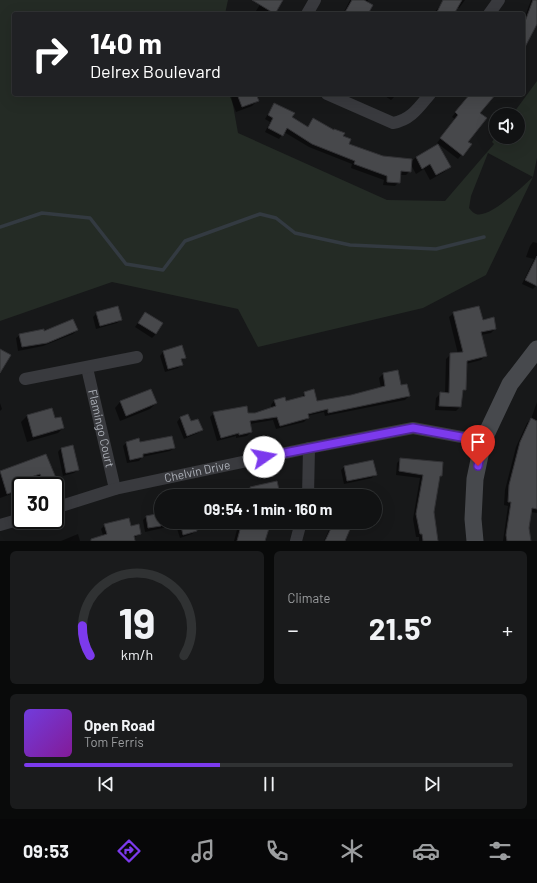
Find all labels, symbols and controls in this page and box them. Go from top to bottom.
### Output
text: 140 m [90,26,162,60]
icon: right [24,28,76,80]
text: Delrex Boulevard [90,60,221,82]
map controls [489,108,525,144]
button: sound [489,108,525,144]
street label: Flamingo Court [86,388,118,469]
pin [461,425,495,466]
icon: arrive [467,431,489,453]
position arrow [243,436,285,478]
street label: Chelvin Drive [163,457,231,484]
speed limit sign: 30 [12,477,64,529]
text: 09:54 · 1 min · 160 m [204,500,332,518]
text: Climate [288,590,331,606]
text: 19 [118,596,155,646]
text: 21.5° [369,610,432,646]
text: − [288,616,299,642]
text: + [502,616,513,642]
text: km/h [121,645,153,662]
text: Open Road [84,716,155,734]
text: Tom Ferris [84,734,144,750]
icon: previous [95,773,117,795]
icon: pause [258,773,280,795]
icon: next [421,773,443,795]
icon: directions [115,837,143,865]
icon: music [189,837,217,865]
icon: phone [263,837,291,865]
icon: climate [338,837,366,865]
icon: car [412,837,440,865]
icon: filters [486,837,514,865]
text: 09:53 [23,840,69,862]

